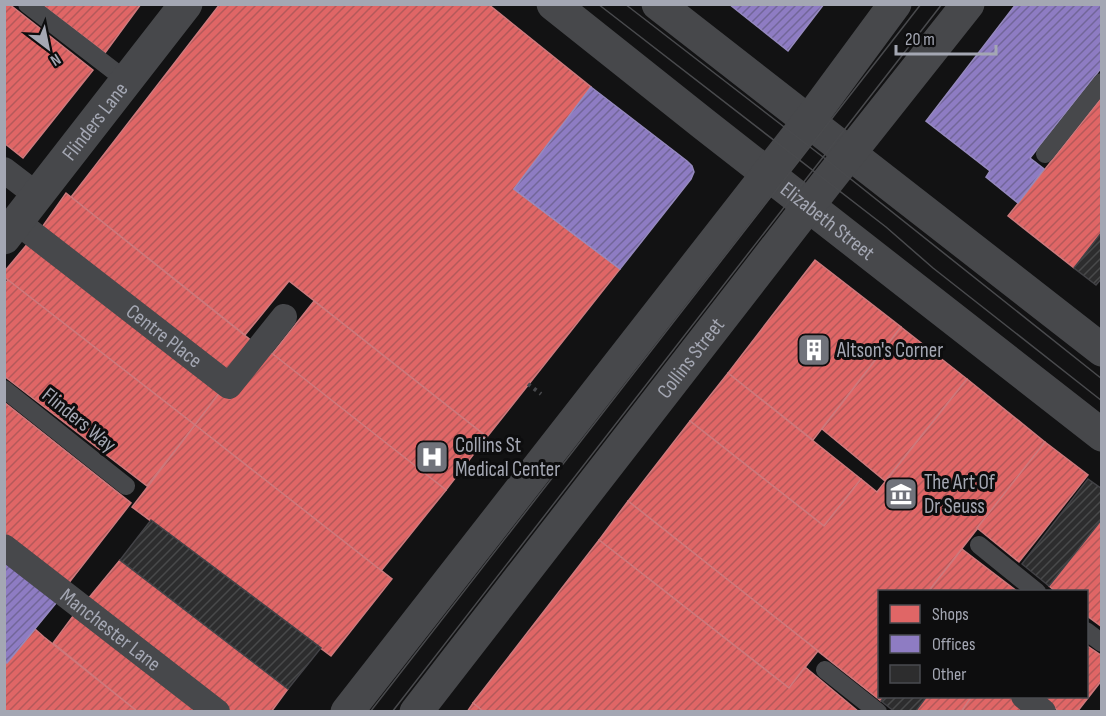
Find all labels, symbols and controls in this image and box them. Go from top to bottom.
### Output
north arrow [18,18,78,78]
scale bar [896,18,996,56]
text: 20 m [905,29,935,50]
text: N [46,49,64,70]
street label: Flinders Lane [57,77,133,165]
street label: Elizabeth Street [776,176,880,265]
street label: Centre Place [121,299,207,373]
street label: Collins Street [652,313,730,403]
building icon: Altson's Corner [796,332,832,368]
place label: Altson's Corner [836,338,943,363]
street label: Flinders Way [37,383,121,457]
place label: Collins St Medical Center [455,433,560,482]
hospital icon: Collins St Medical Center [414,439,450,475]
place label: The Art Of Dr Seuss [924,470,996,519]
museum icon: The Art Of Dr Seuss [883,476,919,512]
street label: Manchester Lane [55,583,166,676]
legend [878,590,1088,698]
text: Shops [932,604,969,625]
text: Offices [932,634,975,655]
text: Other [932,664,966,685]

